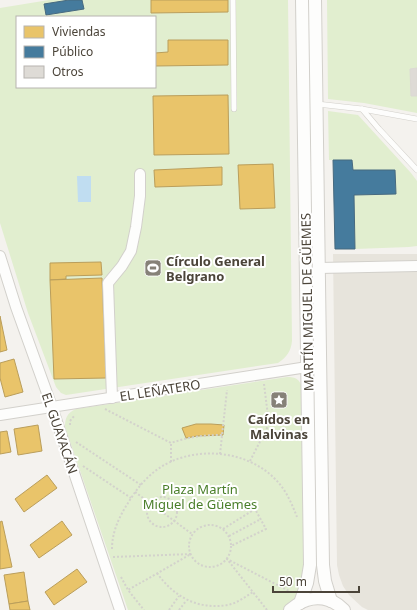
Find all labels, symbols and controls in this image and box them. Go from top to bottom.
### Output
legend [16,16,156,88]
text: Viviendas [52,23,106,40]
text: Público [52,43,93,60]
text: Otros [52,63,84,80]
street label: MARTÍN MIGUEL DE GÜEMES [296,213,318,391]
place label: Círculo General Belgrano [166,252,265,285]
sports icon: Círculo General Belgrano [143,258,163,278]
street label: EL LEÑATERO [118,375,202,405]
street label: EL GUAYACÁN [38,390,82,476]
place icon: Caídos en Malvinas [269,390,289,410]
place label: Caídos en Malvinas [248,410,310,443]
park label: Plaza Martín Miguel de Güemes [143,480,257,513]
scale bar [273,568,359,594]
text: 50 m [279,573,307,590]

